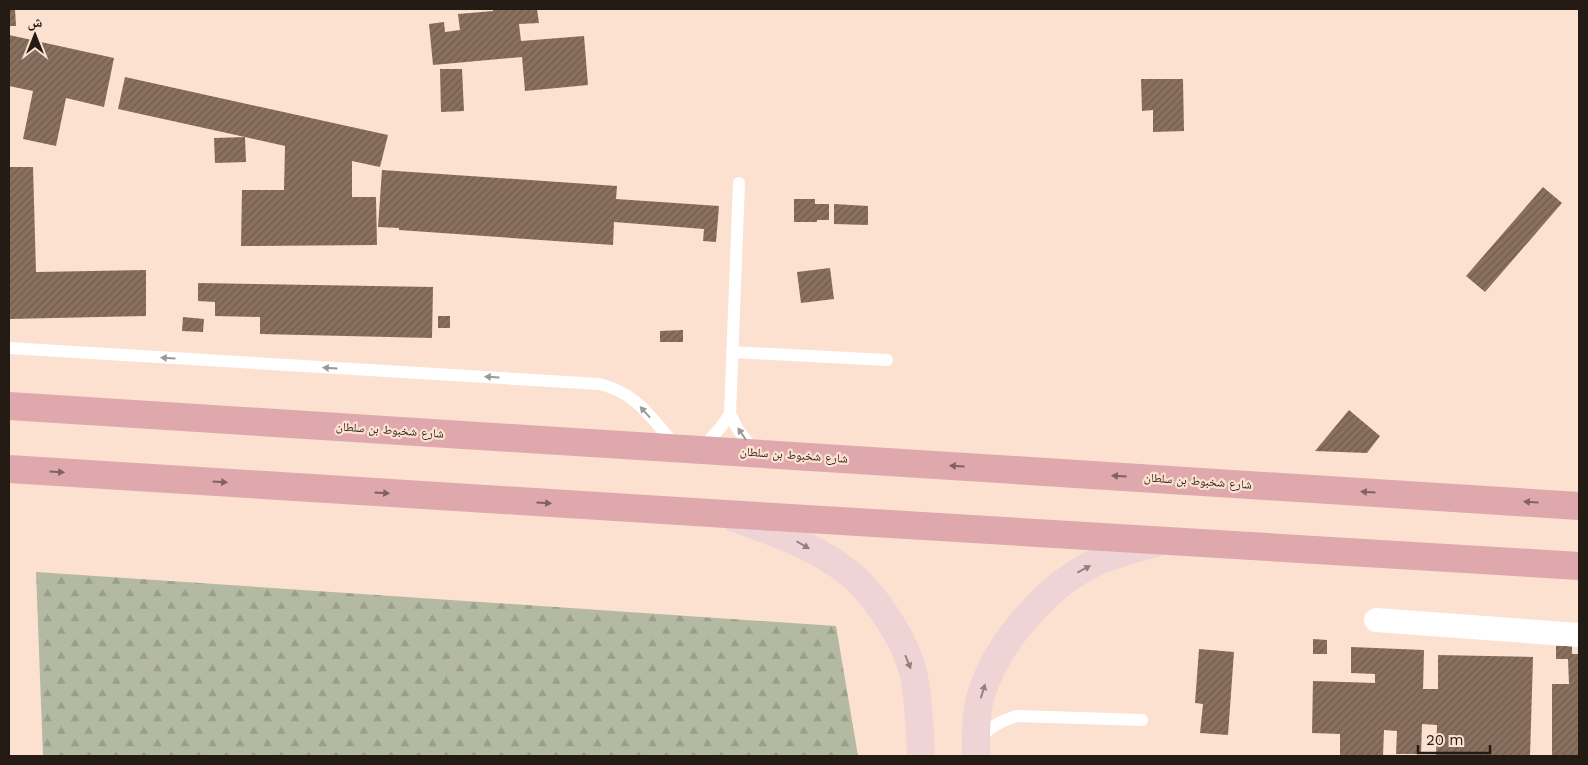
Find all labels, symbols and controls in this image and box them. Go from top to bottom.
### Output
north arrow [10,10,60,60]
text: ش [28,14,43,31]
one-way arrow [160,353,176,361]
one-way arrow [322,363,338,371]
one-way arrow [484,373,500,381]
one-way arrow [639,406,651,418]
street label: شارع شخبوط بن سلطان [336,419,445,442]
one-way arrow [737,427,746,441]
street label: شارع شخبوط بن سلطان [740,444,849,467]
one-way arrow [949,461,965,469]
one-way arrow [50,469,66,477]
street label: شارع شخبوط بن سلطان [1144,470,1253,493]
one-way arrow [1111,472,1127,480]
one-way arrow [212,479,228,487]
one-way arrow [1360,488,1376,496]
one-way arrow [374,489,390,497]
one-way arrow [1522,498,1538,506]
one-way arrow [536,499,552,507]
one-way arrow [796,541,811,549]
one-way arrow [1078,564,1091,573]
one-way arrow [905,655,913,670]
one-way arrow [979,683,987,698]
scale bar [1418,722,1490,754]
text: 20 m [1426,731,1464,749]

